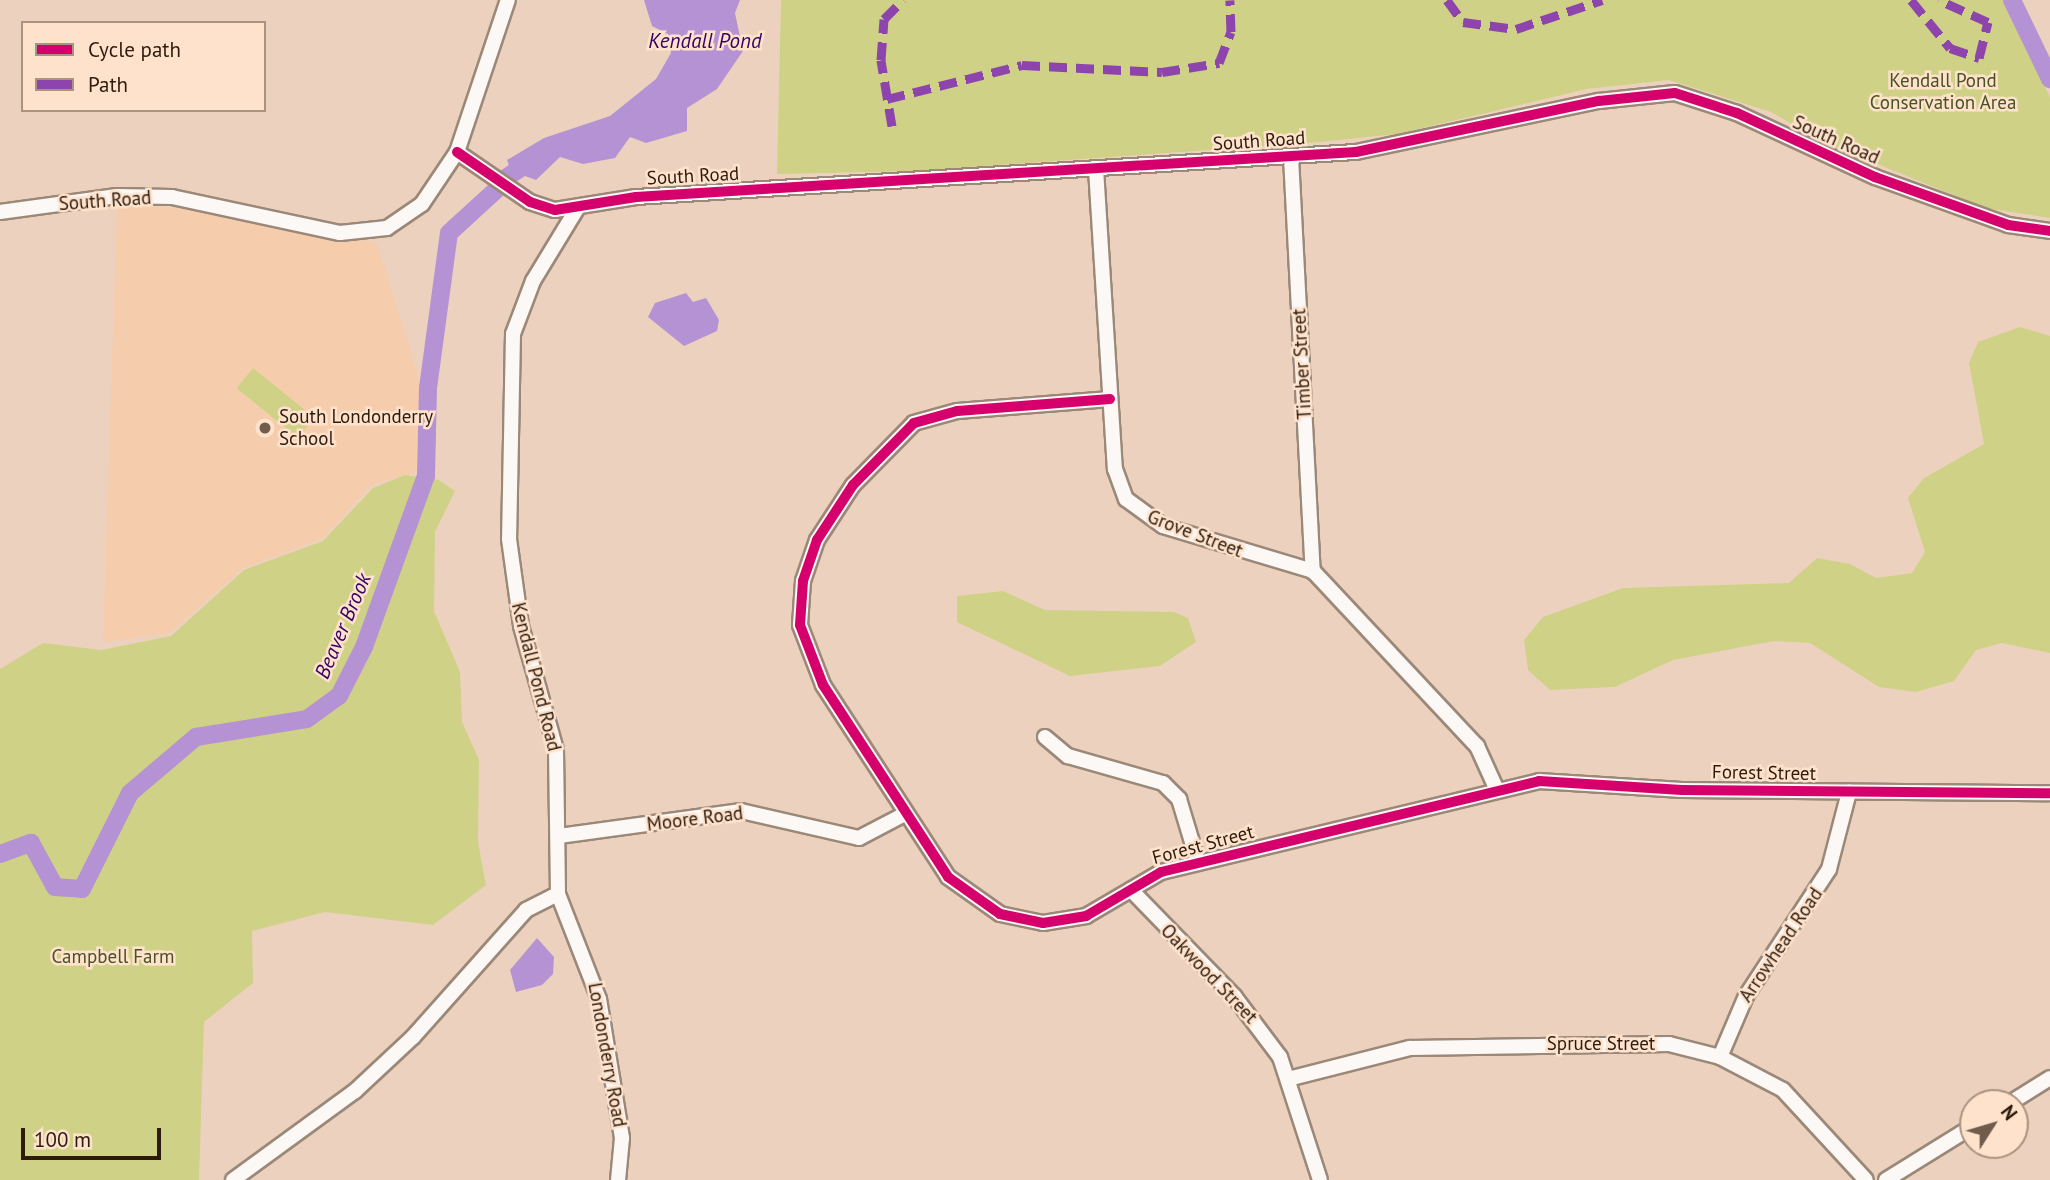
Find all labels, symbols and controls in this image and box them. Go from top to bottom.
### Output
legend [21,21,266,112]
water label: Kendall Pond [648,28,762,54]
text: Cycle path [88,36,181,63]
park label: Kendall Pond Conservation Area [1869,70,2017,114]
text: Path [88,71,128,98]
street label: South Road [1789,111,1883,169]
street label: South Road [1212,126,1306,156]
street label: South Road [646,162,740,190]
street label: South Road [58,186,152,216]
street label: Timber Street [1288,308,1316,420]
place label: South Londonderry School [279,406,433,450]
marker: South Londonderry School [257,420,273,436]
street label: Grove Street [1144,505,1246,563]
water label: Beaver Brook [310,570,376,682]
street label: Kendall Pond Road [506,600,566,754]
street label: Forest Street [1712,761,1816,785]
street label: Moore Road [646,802,744,836]
street label: Forest Street [1150,821,1256,869]
street label: Arrowhead Road [1734,884,1828,1006]
street label: Oakwood Street [1156,920,1262,1028]
park label: Campbell Farm [52,946,174,968]
street label: Londonderry Road [583,981,631,1129]
street label: Spruce Street [1547,1033,1655,1055]
north arrow [1959,1089,2029,1159]
text: N [1996,1100,2023,1125]
scale bar [24,1114,164,1158]
text: 100 m [34,1126,91,1153]

